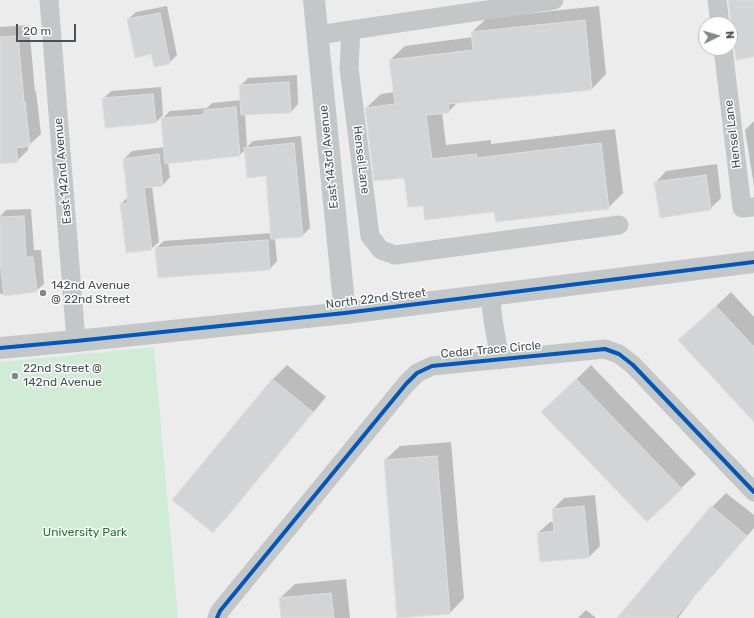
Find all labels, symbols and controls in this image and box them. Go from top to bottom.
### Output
scale bar [18,16,78,42]
north arrow [698,16,738,56]
text: 20 m [23,24,51,38]
text: N [723,30,736,40]
street label: Hensel Lane [722,99,744,169]
street label: East 143rd Avenue [316,105,342,209]
street label: East 142nd Avenue [51,117,75,225]
street label: Hensel Lane [350,125,372,195]
place label: 142nd Avenue @ 22nd Street [51,279,130,307]
street label: North 22nd Street [325,286,427,312]
marker: 142nd Avenue @ 22nd Street [38,288,48,298]
street label: Cedar Trace Circle [440,338,542,362]
place label: 22nd Street @ 142nd Avenue [23,362,102,390]
marker: 22nd Street @ 142nd Avenue [10,371,20,381]
park label: University Park [43,526,127,540]

